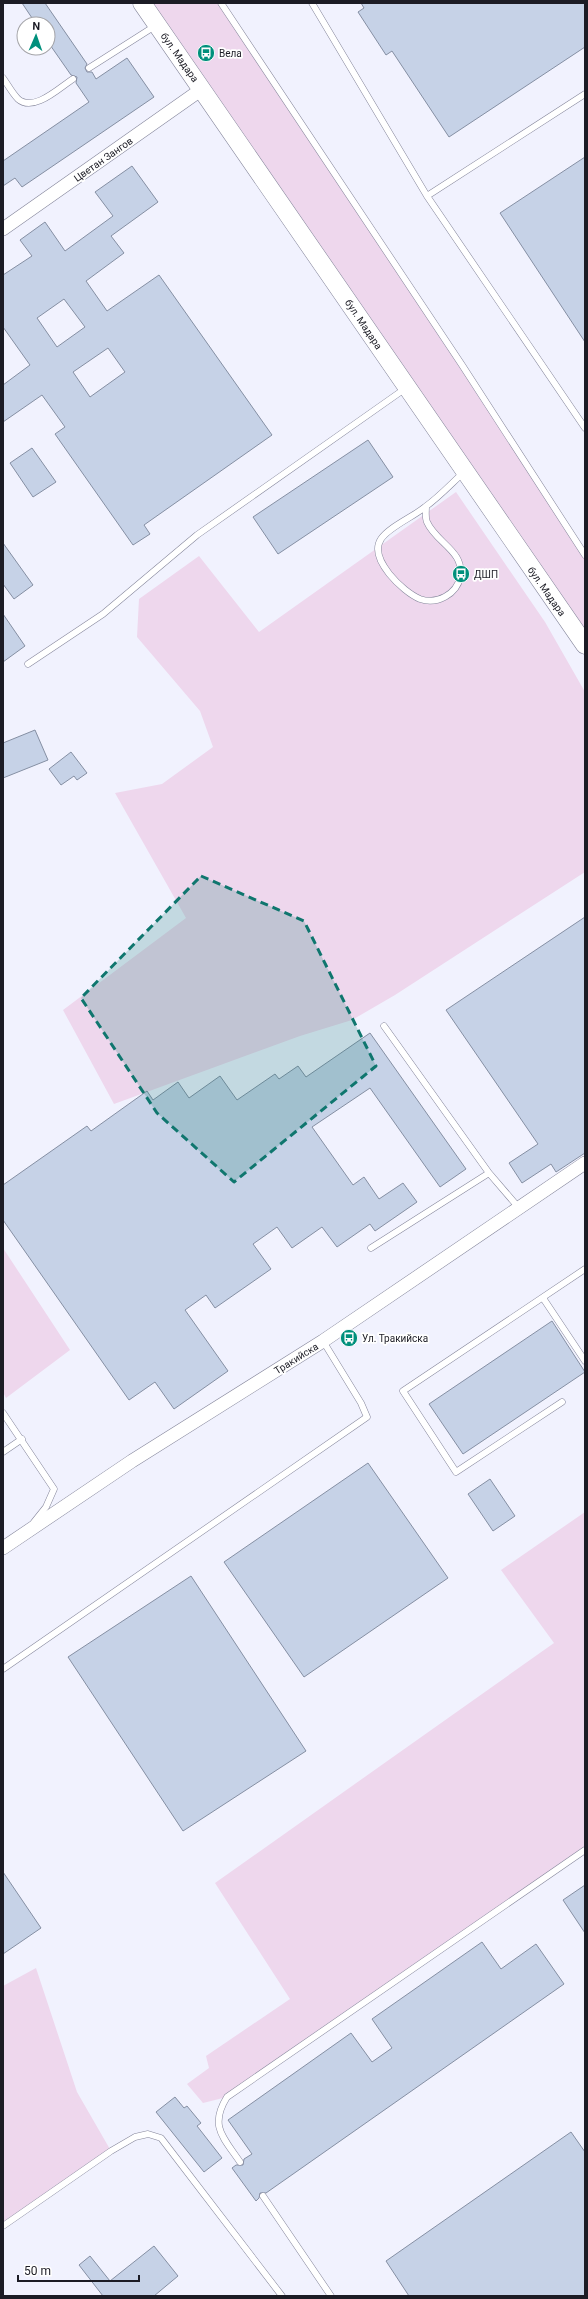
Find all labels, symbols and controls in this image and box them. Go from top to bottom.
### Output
north arrow [16,16,56,56]
text: N [32,20,41,33]
street label: бул. Мадара [159,31,201,84]
bus stop icon: Вела [196,43,216,63]
place label: Вела [219,48,242,59]
street label: Цветан Зангов [72,135,135,184]
street label: бул. Мадара [343,297,384,351]
bus stop icon: ДШП [451,564,471,584]
street label: бул. Мадара [526,565,568,618]
place label: ДШП [474,569,498,580]
bus stop icon: Ул. Тракийска [339,1328,359,1348]
place label: Ул. Тракийска [362,1333,428,1344]
street label: Тракийска [272,1341,320,1376]
scale bar [18,2257,139,2283]
text: 50 m [24,2264,51,2278]

